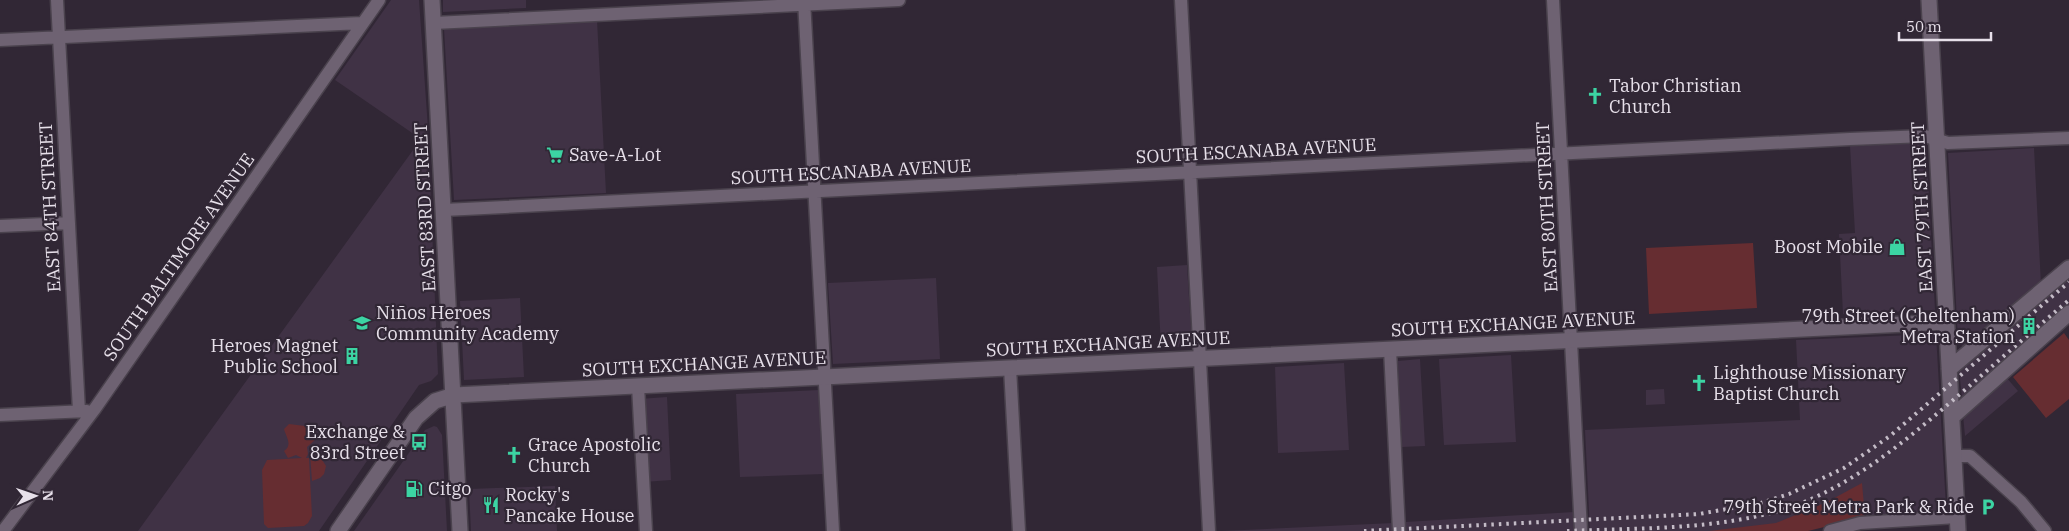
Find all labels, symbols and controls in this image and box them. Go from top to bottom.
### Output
scale bar [1899,10,1992,42]
text: 50 m [1906,17,1942,36]
place label: Tabor Christian Church [1609,74,1741,118]
church icon: Tabor Christian Church [1585,86,1605,106]
street label: EAST 84TH STREET [34,121,65,293]
street label: EAST 83RD STREET [409,121,440,292]
street label: EAST 80TH STREET [1531,121,1562,293]
street label: EAST 79TH STREET [1906,121,1937,293]
street label: SOUTH ESCANABA AVENUE [1135,133,1377,168]
place label: Save-A-Lot [569,143,661,166]
supermarket icon: Save-A-Lot [545,145,565,165]
street label: SOUTH BALTIMORE AVENUE [98,148,259,365]
street label: SOUTH ESCANABA AVENUE [730,154,972,189]
place label: Boost Mobile [1774,235,1883,258]
shop icon: Boost Mobile [1887,237,1907,257]
place label: Niños Heroes Community Academy [376,301,559,345]
place label: 79th Street (Cheltenham) Metra Station [1801,304,2015,348]
street label: SOUTH EXCHANGE AVENUE [1390,306,1636,341]
school or university icon: Niños Heroes Community Academy [352,313,372,333]
building icon: 79th Street (Cheltenham) Metra Station [2019,316,2039,336]
street label: SOUTH EXCHANGE AVENUE [985,326,1231,361]
place label: Heroes Magnet Public School [211,334,338,378]
building icon: Heroes Magnet Public School [342,346,362,366]
street label: SOUTH EXCHANGE AVENUE [581,346,827,381]
place label: Lighthouse Missionary Baptist Church [1713,361,1906,405]
church icon: Lighthouse Missionary Baptist Church [1689,373,1709,393]
place label: Exchange & 83rd Street [306,420,405,464]
bus stop icon: Exchange & 83rd Street [409,432,429,452]
place label: Grace Apostolic Church [528,433,661,477]
church icon: Grace Apostolic Church [504,445,524,465]
north arrow [10,471,60,521]
place label: Citgo [428,477,471,500]
fuel station icon: Citgo [404,479,424,499]
place label: Rocky's Pancake House [505,483,634,527]
text: N [39,490,57,501]
restaurant icon: Rocky's Pancake House [481,495,501,515]
place label: 79th Street Metra Park & Ride [1723,495,1974,518]
parking icon: 79th Street Metra Park & Ride [1978,497,1998,517]

